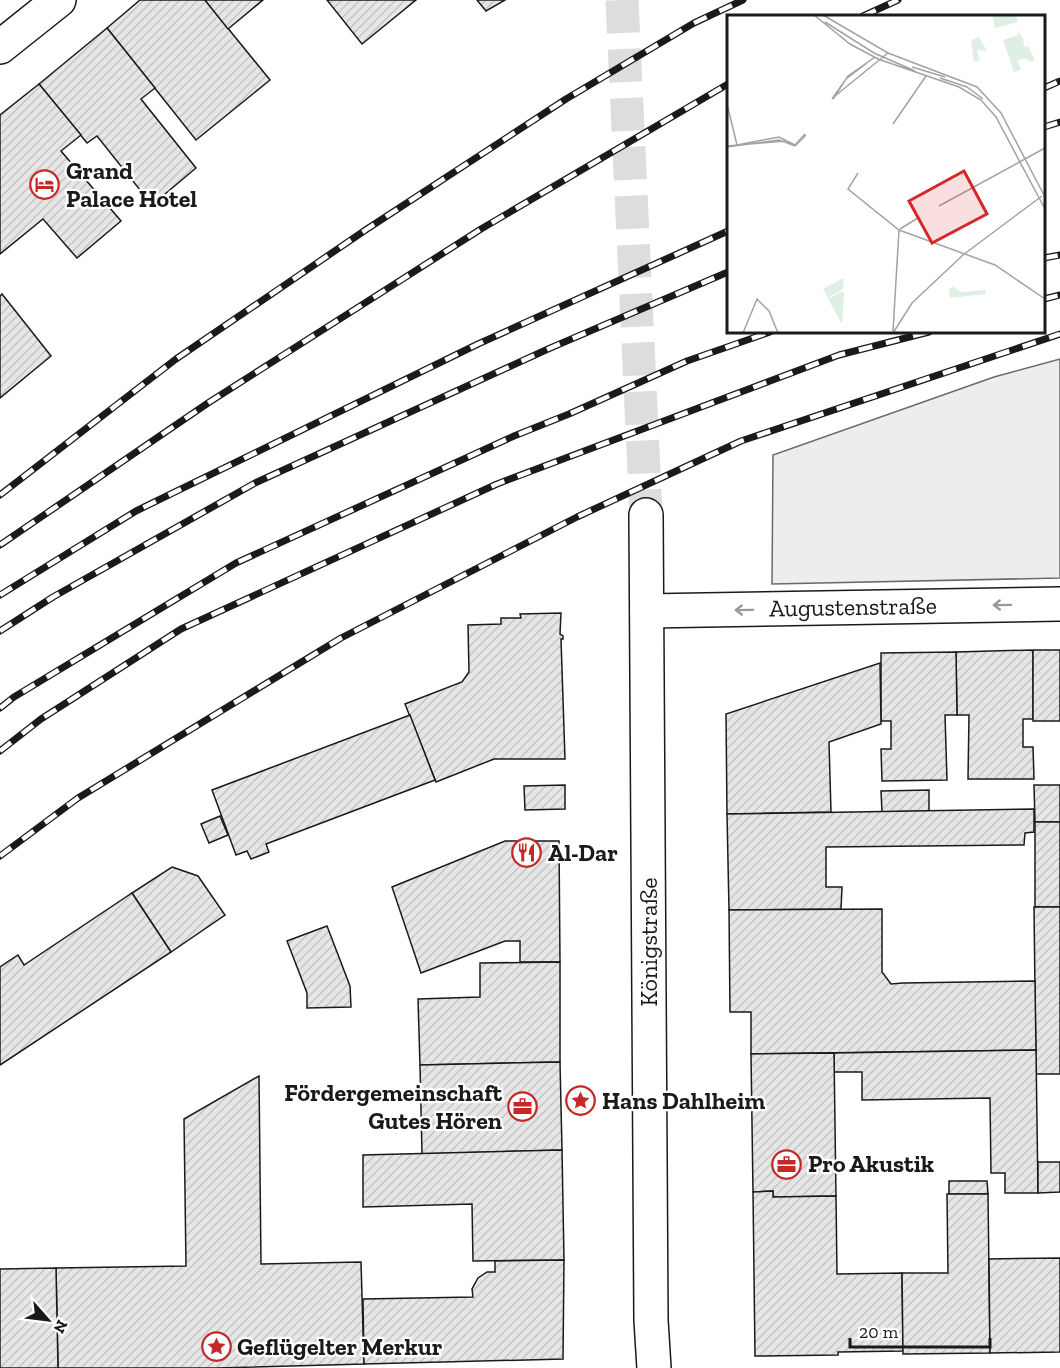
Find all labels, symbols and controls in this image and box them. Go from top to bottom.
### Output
inset map [727,15,1045,333]
place label: Grand Palace Hotel [66,156,197,213]
hotel icon: Grand Palace Hotel [29,169,61,201]
street label: Augustenstraße [769,591,937,622]
one-way arrow [992,599,1012,611]
one-way arrow [734,604,754,615]
restaurant icon: Al-Dar [511,837,543,869]
place label: Al-Dar [548,838,618,867]
street label: Königstraße [634,878,663,1006]
place label: Fördergemeinschaft Gutes Hören [284,1078,502,1135]
place icon: Hans Dahlheim [565,1085,597,1117]
place label: Hans Dahlheim [602,1086,765,1115]
office icon: Fördergemeinschaft Gutes Hören [507,1091,539,1123]
office icon: Pro Akustik [771,1148,803,1180]
place label: Pro Akustik [808,1149,934,1178]
north arrow [18,1290,78,1350]
scale bar [850,1311,990,1349]
text: N [50,1317,72,1337]
text: 20 m [859,1321,899,1343]
place icon: Geflügelter Merkur [200,1331,232,1363]
place label: Geflügelter Merkur [237,1332,443,1361]

